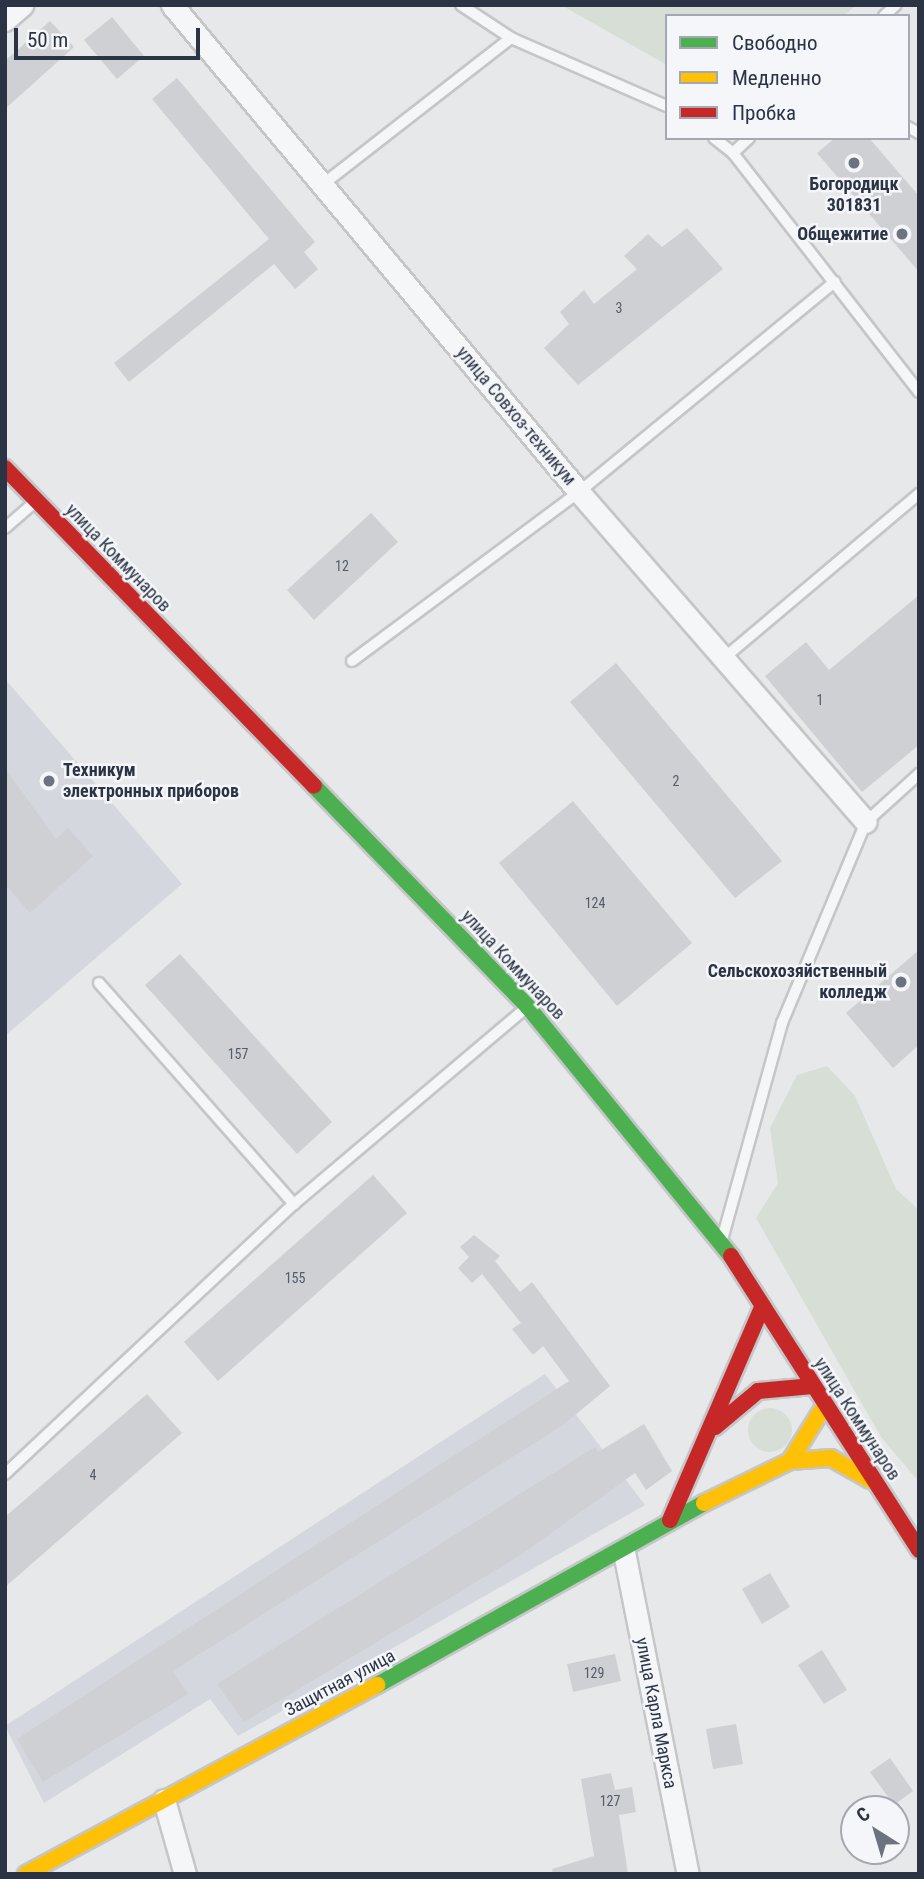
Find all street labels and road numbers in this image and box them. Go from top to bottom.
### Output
street label: улица Совхоз-техникум [452,342,580,490]
street label: улица Коммунаров [61,499,175,617]
street label: улица Коммунаров [457,906,569,1024]
street label: улица Коммунаров [809,1354,905,1484]
street label: улица Карла Маркса [631,1636,681,1790]
street label: Защитная улица [281,1645,399,1721]

